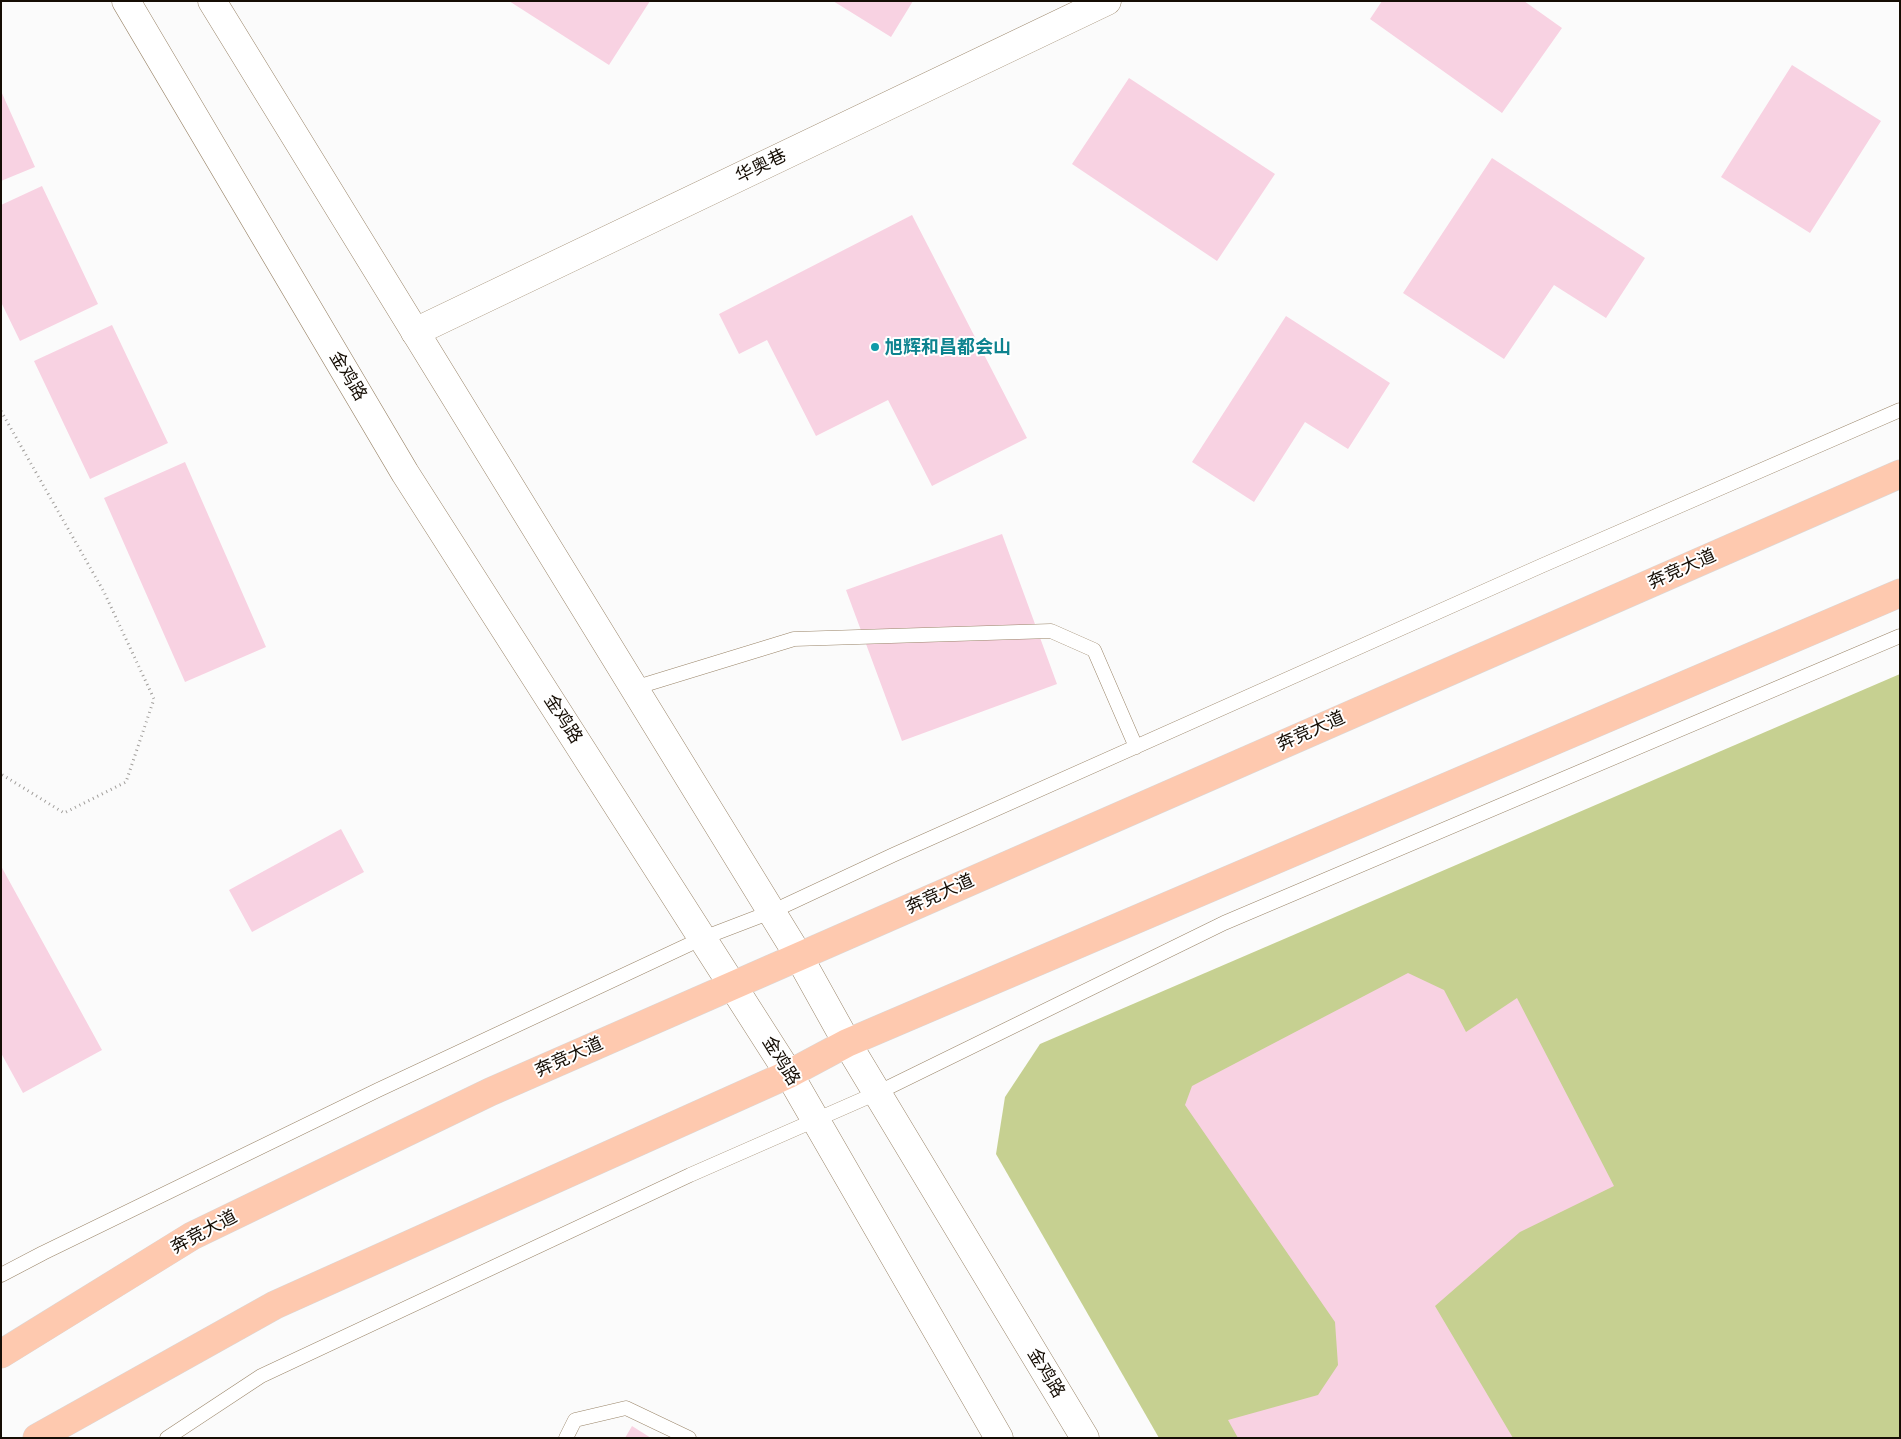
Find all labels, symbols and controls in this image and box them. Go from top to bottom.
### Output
street label: 华奥巷 [732,144,790,188]
place label: 旭辉和昌都会山 [885,336,1011,358]
marker: 旭辉和昌都会山 [869,341,881,353]
street label: 金鸡路 [325,347,371,405]
street label: 奔竞大道 [1645,544,1719,594]
street label: 金鸡路 [539,690,587,748]
street label: 奔竞大道 [1274,706,1348,756]
street label: 奔竞大道 [903,869,977,919]
street label: 奔竞大道 [532,1032,606,1082]
street label: 金鸡路 [758,1032,804,1090]
street label: 奔竞大道 [167,1206,241,1258]
street label: 金鸡路 [1023,1344,1069,1402]

